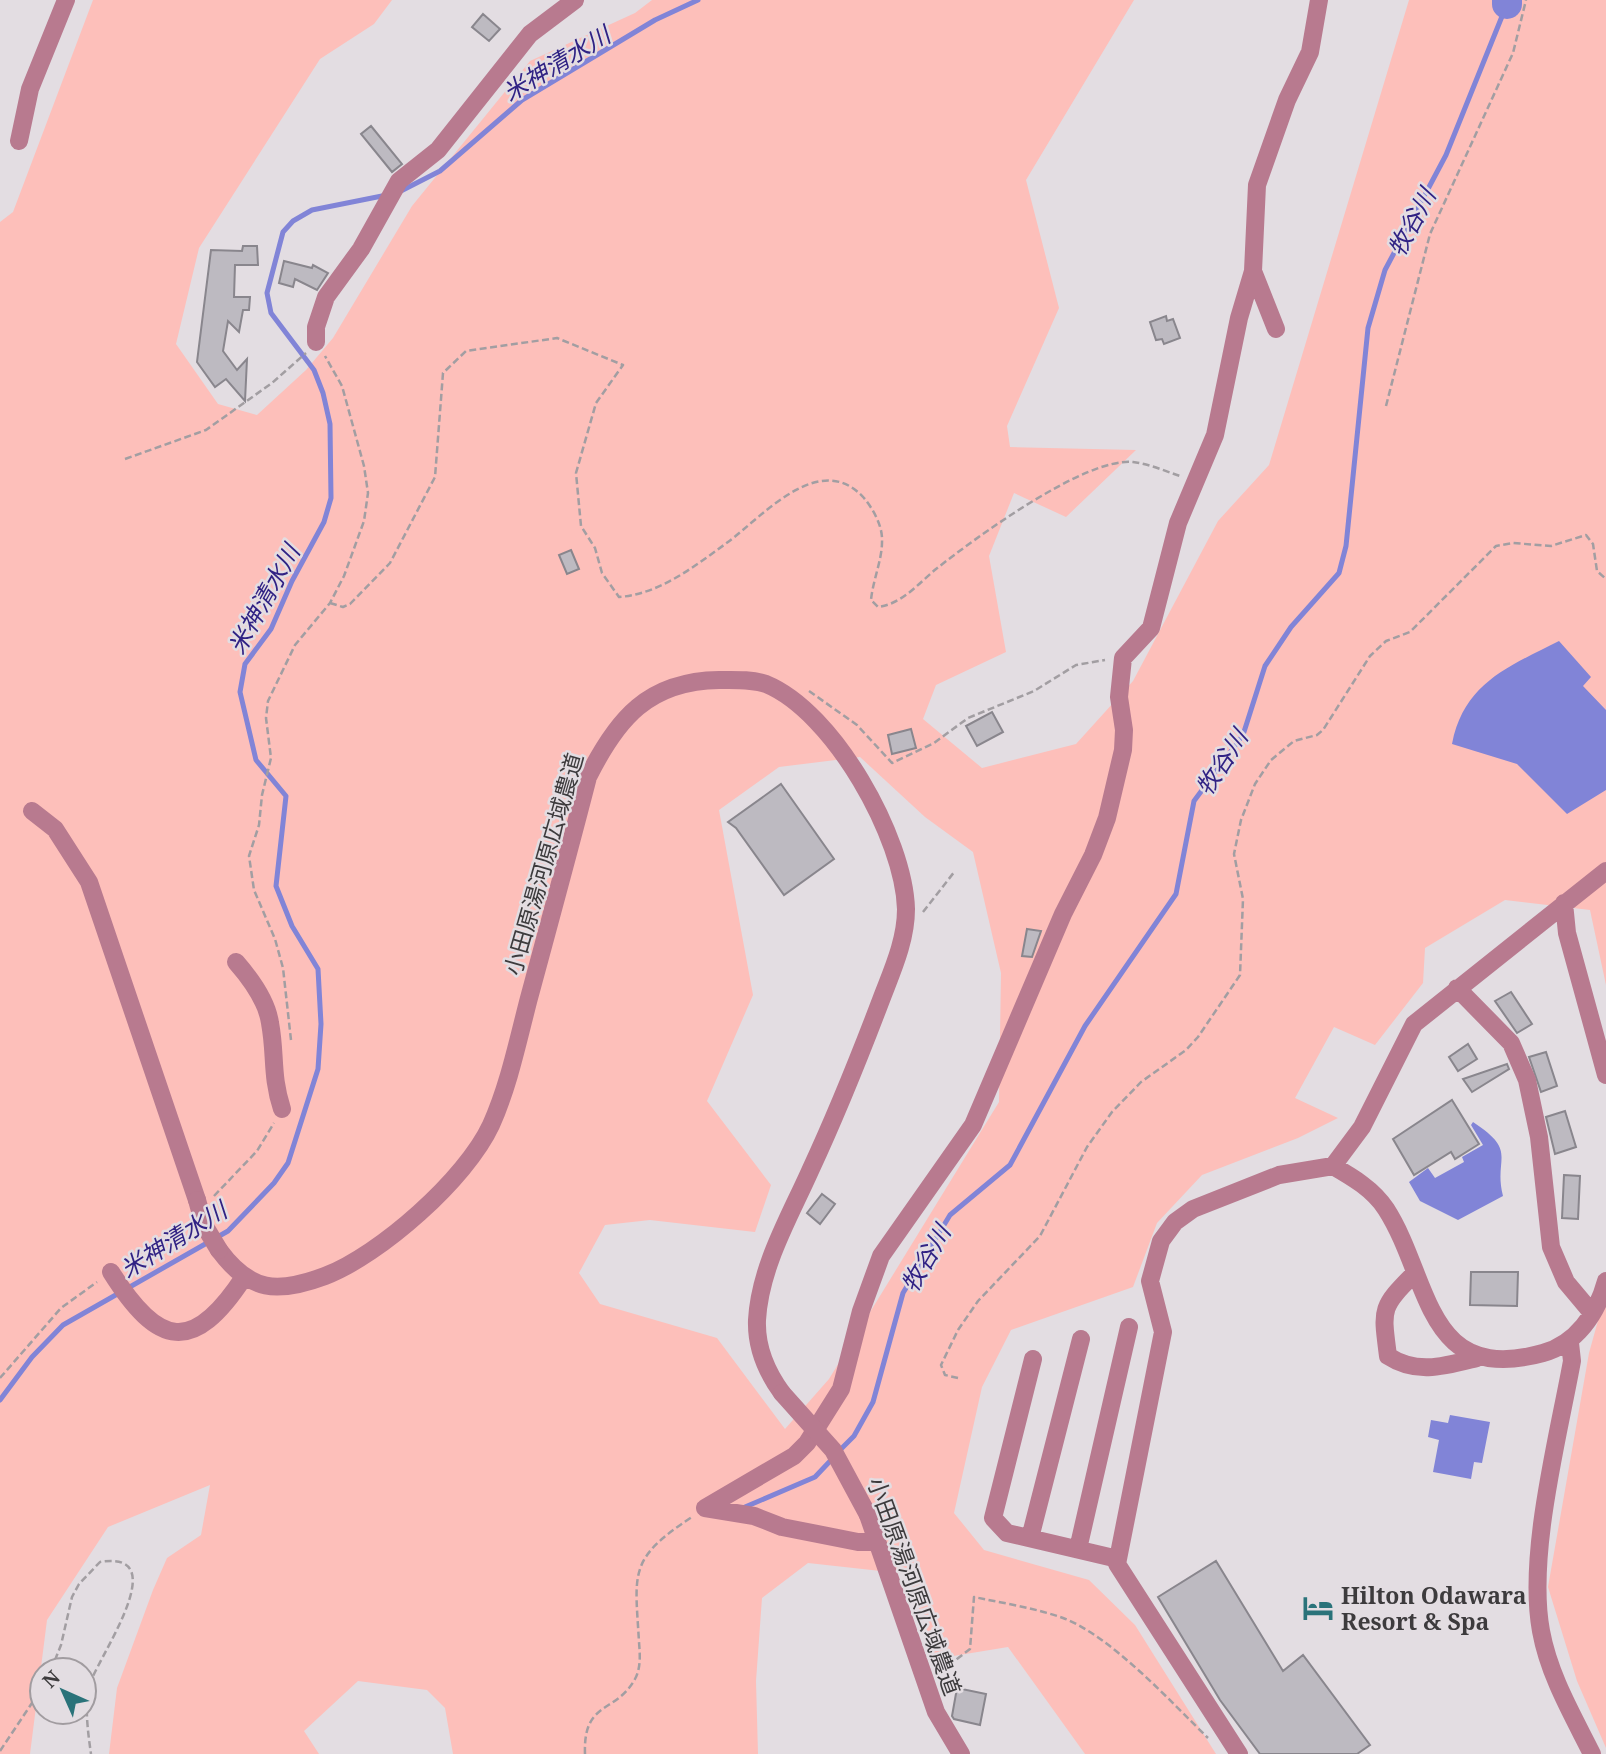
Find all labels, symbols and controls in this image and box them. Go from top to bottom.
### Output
water label: 米神清水川 [496,16,618,108]
water label: 牧谷川 [1380,180,1444,262]
water label: 米神清水川 [219,536,308,659]
water label: 牧谷川 [1188,720,1256,801]
street label: 小田原湯河原広域農道 [496,749,590,979]
water label: 米神清水川 [113,1192,235,1285]
water label: 牧谷川 [893,1216,959,1297]
street label: 小田原湯河原広域農道 [861,1472,969,1700]
place label: Hilton Odawara Resort & Spa [1341,1579,1527,1637]
hotel icon: Hilton Odawara Resort & Spa [1301,1591,1335,1625]
north arrow [28,1656,98,1726]
text: N [36,1664,65,1693]

